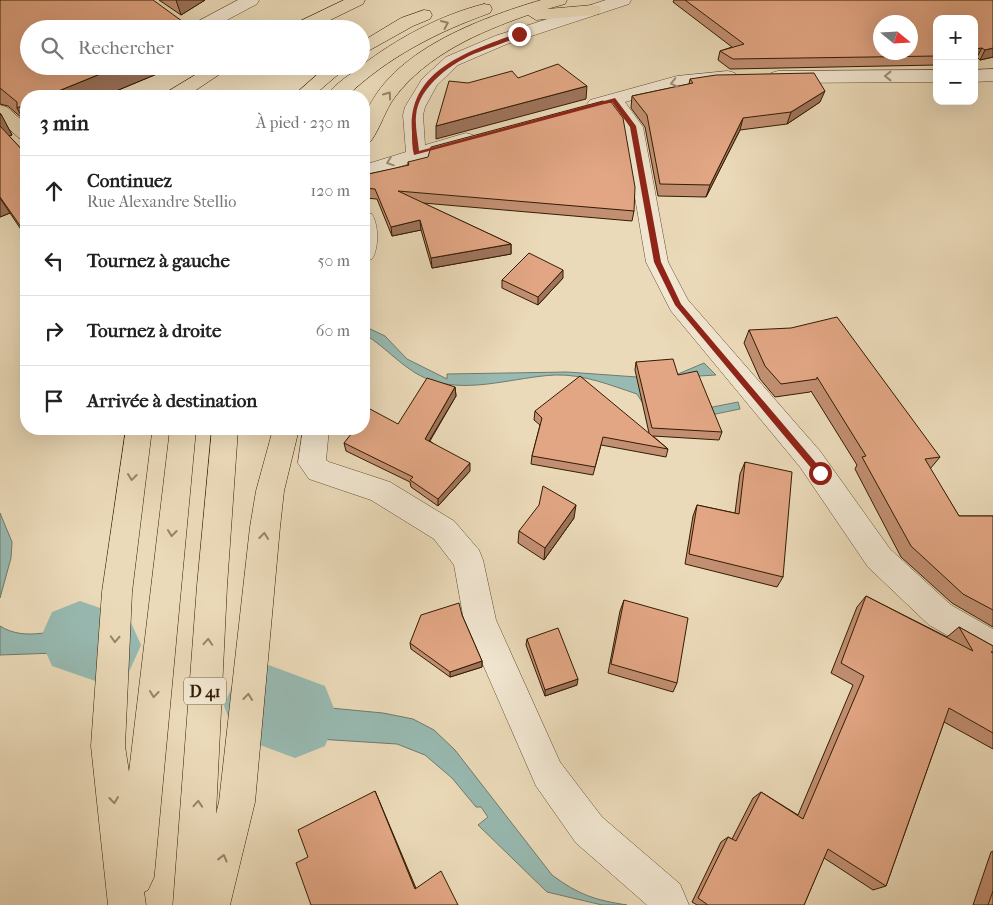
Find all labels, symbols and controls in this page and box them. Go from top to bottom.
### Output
north arrow [873,15,918,60]
map controls [933,15,978,105]
button: + [933,15,978,60]
search box [20,20,370,75]
one-way arrow [440,20,449,31]
route end [508,23,531,46]
icon: search [38,34,66,62]
text: Rechercher [78,37,174,59]
button: − [933,60,978,105]
one-way arrow [884,71,892,81]
one-way arrow [669,77,678,88]
one-way arrow [382,91,391,100]
text: 3 min [40,111,89,135]
text: À pied · 230 m [256,113,350,132]
one-way arrow [386,156,395,166]
text: Continuez [87,170,172,192]
icon: ahead [40,177,68,205]
text: 120 m [311,181,350,200]
text: Rue Alexandre Stellio [87,192,236,211]
icon: left [40,247,68,275]
text: Tournez à gauche [87,250,230,272]
text: 50 m [318,251,350,270]
icon: right [40,317,68,345]
text: Tournez à droite [87,320,221,342]
text: 60 m [316,321,350,340]
icon: arrive [40,387,68,415]
text: Arrivée à destination [87,390,257,412]
route start [809,462,832,485]
one-way arrow [128,473,138,481]
one-way arrow [167,529,178,537]
one-way arrow [258,532,269,540]
one-way arrow [109,635,120,643]
one-way arrow [203,637,214,645]
road number: D 41 [184,678,226,704]
one-way arrow [149,691,160,699]
one-way arrow [242,693,253,701]
one-way arrow [108,797,119,805]
one-way arrow [193,800,204,808]
one-way arrow [217,853,228,862]

